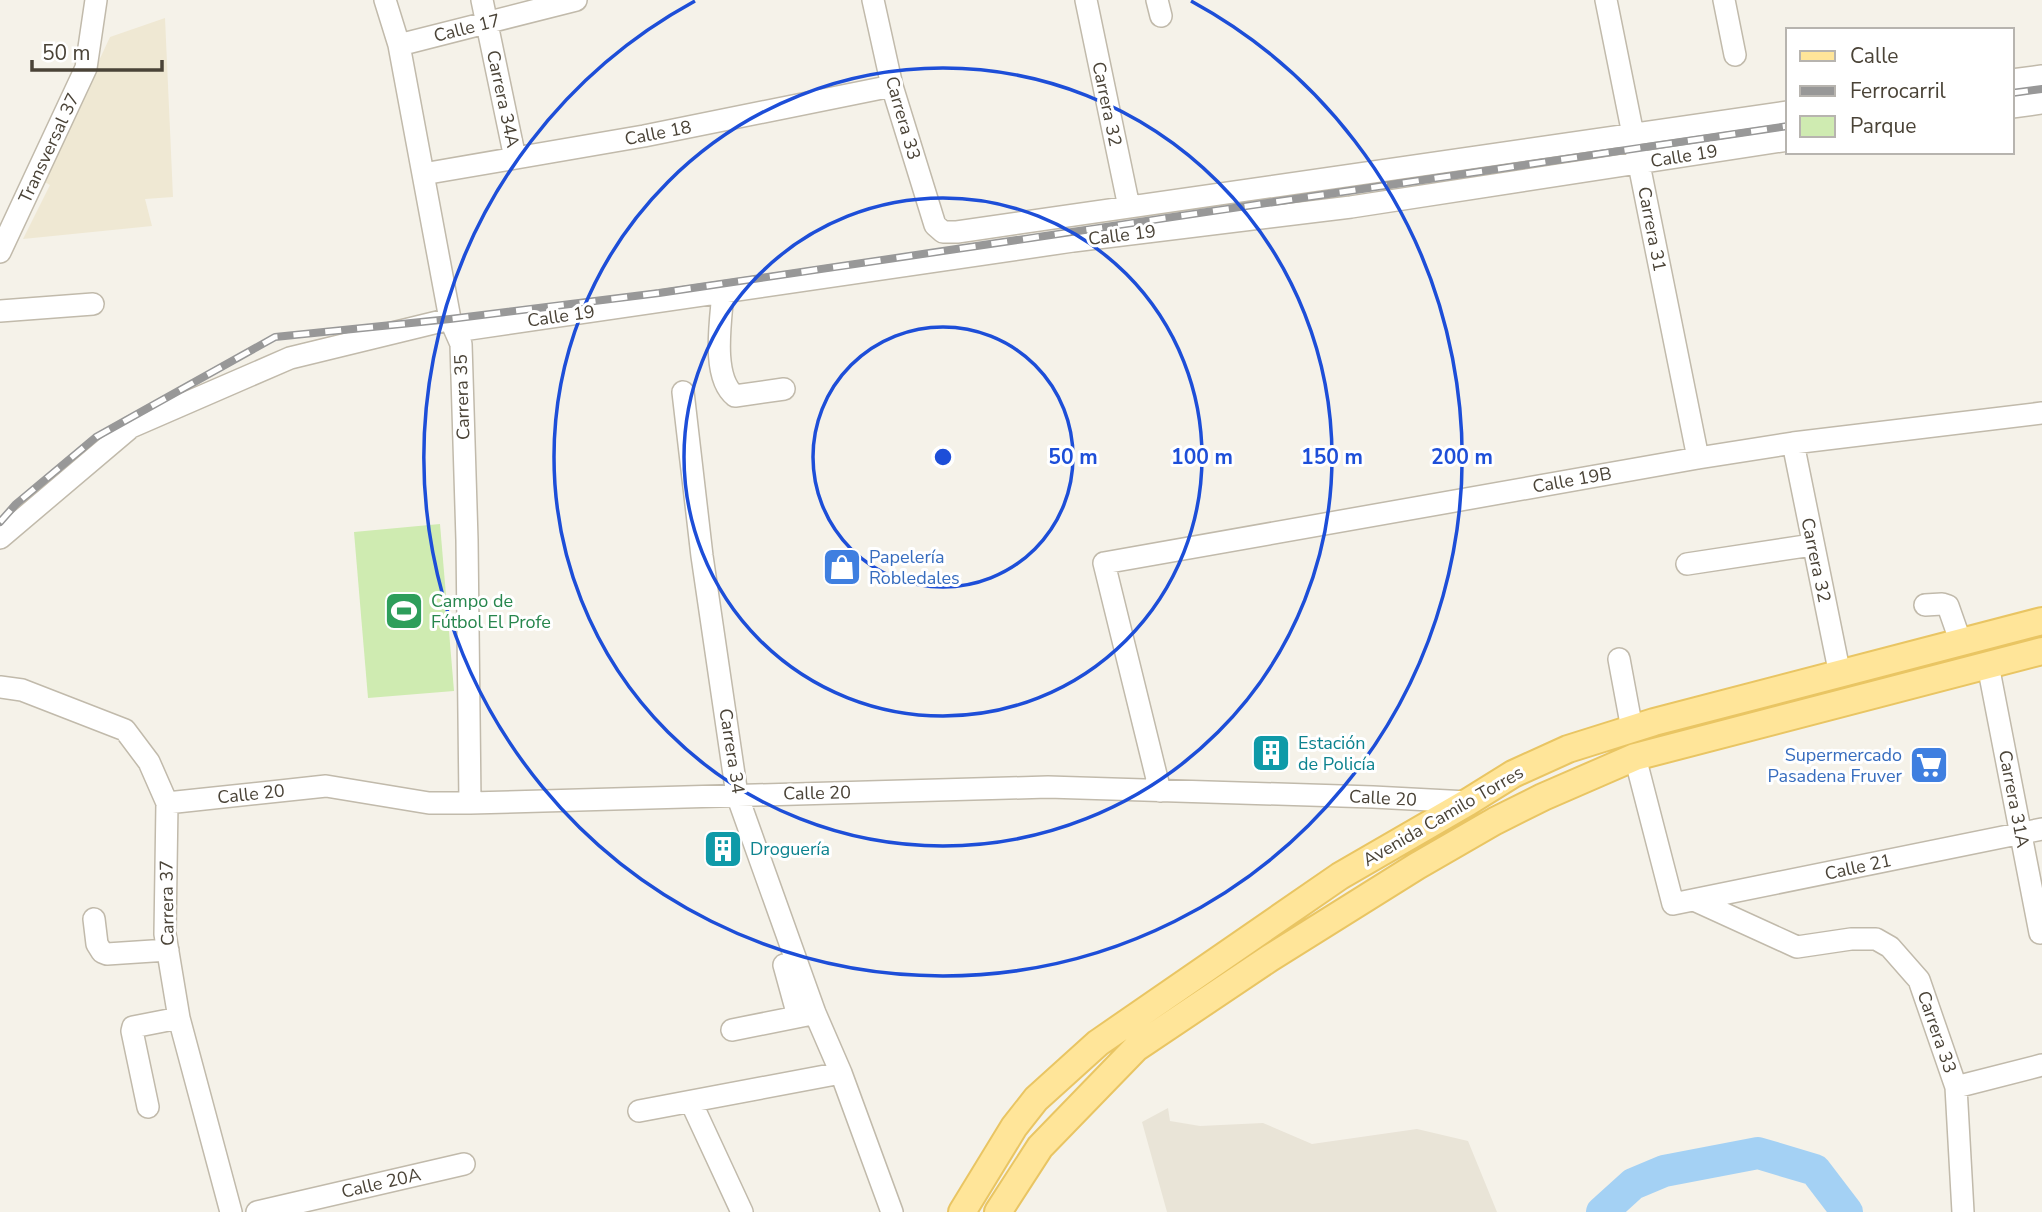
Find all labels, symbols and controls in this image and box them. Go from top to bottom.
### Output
street label: Calle 17 [431,8,503,48]
scale bar [32,28,161,72]
legend [1786,28,2014,154]
text: 50 m [42,39,91,67]
text: Calle [1850,42,1898,70]
street label: Carrera 34A [481,48,525,150]
street label: Carrera 32 [1086,60,1128,148]
street label: Carrera 33 [880,73,926,163]
text: Ferrocarril [1850,77,1947,105]
street label: Transversal 37 [13,89,85,207]
text: Parque [1850,112,1917,140]
street label: Calle 18 [622,115,694,151]
street label: Calle 19 [1649,139,1719,173]
street label: Carrera 31 [1632,185,1672,273]
street label: Calle 19 [1087,219,1157,251]
street label: Calle 19 [526,299,596,333]
street label: Carrera 35 [449,354,475,440]
text: 50 m [1048,443,1098,471]
text: 100 m [1171,443,1233,471]
text: 150 m [1301,443,1363,471]
text: 200 m [1431,443,1493,471]
centre of rings [931,445,955,469]
street label: Calle 19B [1531,461,1613,499]
street label: Carrera 32 [1795,516,1837,604]
place label: Papelería Robledales [869,545,960,590]
shop icon: Papelería Robledales [821,546,863,588]
place label: Campo de Fútbol El Profe [431,589,551,634]
sports icon: Campo de Fútbol El Profe [383,590,425,632]
street label: Carrera 34 [713,707,751,795]
place label: Estación de Policía [1298,731,1375,776]
building icon: Estación de Policía [1250,732,1292,774]
place label: Supermercado Pasadena Fruver [1767,743,1903,788]
supermarket icon: Supermercado Pasadena Fruver [1908,744,1950,786]
street label: Carrera 31A [1993,748,2035,850]
street label: Avenida Camilo Torres [1358,760,1528,872]
street label: Calle 20 [216,779,286,809]
street label: Calle 20 [783,780,851,806]
street label: Calle 20 [1349,784,1417,812]
building icon: Droguería [702,828,744,870]
place label: Droguería [750,837,830,861]
street label: Calle 21 [1822,848,1894,886]
street label: Carrera 37 [154,860,180,946]
street label: Carrera 33 [1912,988,1962,1076]
street label: Calle 20A [339,1162,423,1204]

